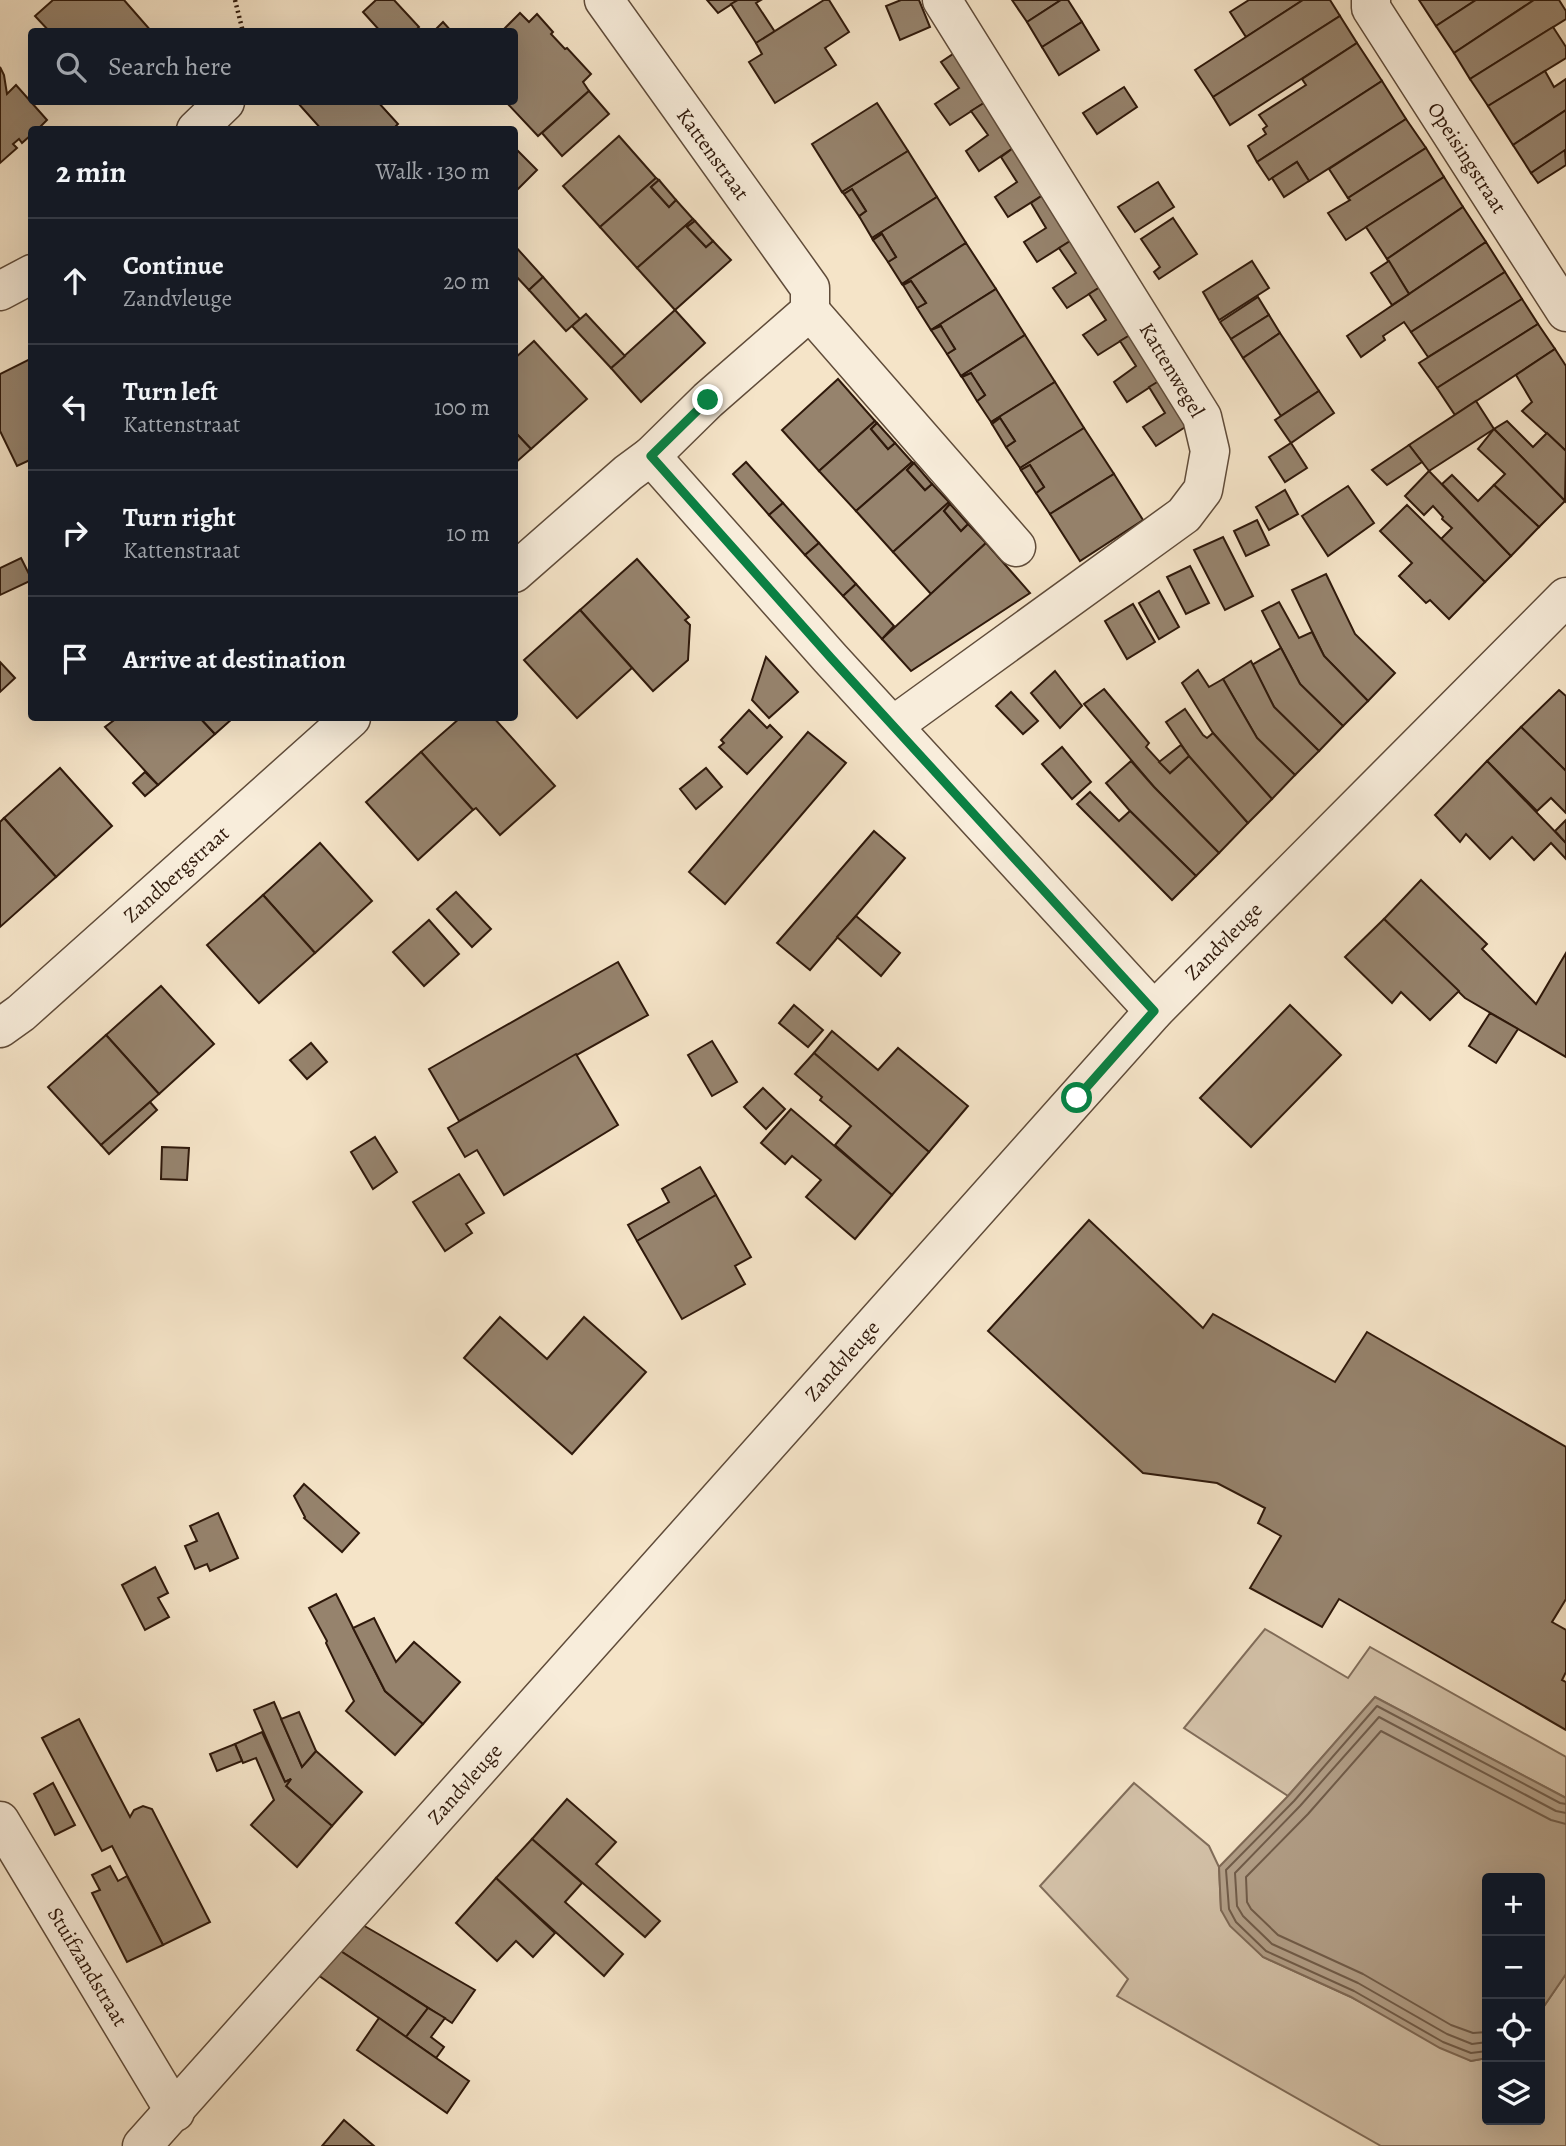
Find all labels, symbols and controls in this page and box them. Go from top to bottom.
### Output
search box [28,28,518,105]
icon: search [52,48,90,86]
text: Search here [108,49,232,84]
street label: Opeisingstraat [1421,97,1513,219]
street label: Kattenstraat [670,102,756,206]
text: 2 min [56,152,126,192]
text: Walk · 130 m [376,156,490,187]
text: Continue [123,248,224,283]
icon: ahead [56,262,94,300]
text: 20 m [443,266,490,297]
text: Zandvleuge [123,283,232,314]
street label: Kattenwegel [1133,317,1211,423]
text: Turn left [123,374,218,409]
route end [692,384,723,415]
icon: left [56,388,94,426]
text: 100 m [434,392,490,423]
text: Kattenstraat [123,409,240,440]
text: Turn right [123,500,236,535]
icon: right [56,514,94,552]
text: 10 m [446,518,490,549]
text: Kattenstraat [123,535,240,566]
icon: arrive [56,640,94,678]
text: Arrive at destination [123,642,346,677]
street label: Zandbergstraat [117,819,235,929]
street label: Zandvleuge [1178,896,1268,987]
route start [1061,1082,1092,1113]
street label: Zandvleuge [798,1314,886,1407]
street label: Zandvleuge [421,1737,508,1831]
map controls [1482,1873,1545,2125]
button: + [1482,1873,1545,1936]
street label: Stuifzandstraat [41,1902,134,2032]
button: − [1482,1936,1545,1999]
button: locate [1482,1999,1545,2062]
button: layers [1482,2062,1545,2125]

